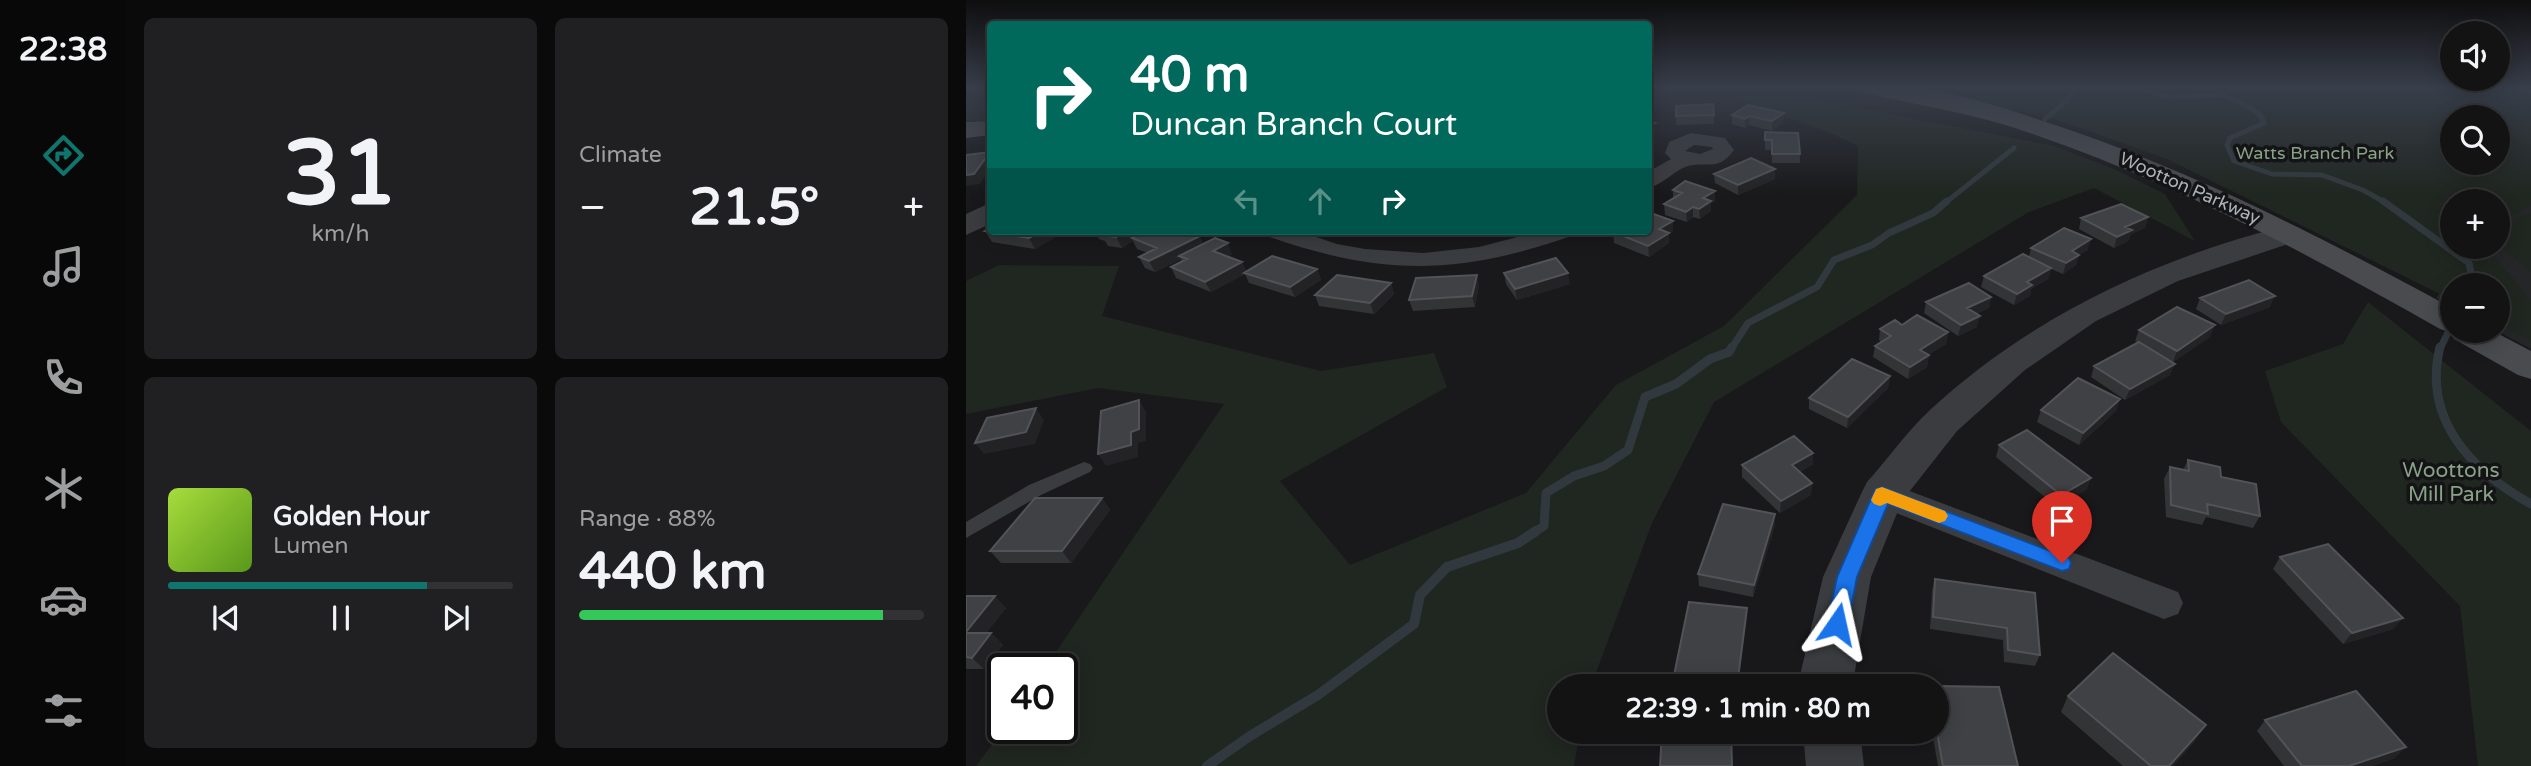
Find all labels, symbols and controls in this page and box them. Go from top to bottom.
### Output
map controls [2440,21,2510,343]
button: sound [2440,21,2510,91]
text: 22:38 [19,31,107,69]
text: 40 m [1130,46,1249,105]
icon: right [1015,49,1106,140]
button: search [2440,105,2510,175]
text: Duncan Branch Court [1130,106,1457,144]
text: 31 [283,119,398,229]
icon: directions [39,131,88,180]
text: Climate [579,141,662,169]
park label: Watts Branch Park [2236,142,2394,164]
street label: Wootton Parkway [2116,147,2264,229]
text: 21.5° [689,176,819,239]
icon: left [1228,182,1266,220]
icon: ahead [1301,182,1339,220]
icon: right [1374,182,1412,220]
text: − [579,185,606,231]
text: + [903,185,924,231]
button: + [2440,189,2510,259]
text: km/h [312,220,369,248]
icon: music [39,242,88,291]
button: − [2440,273,2510,343]
icon: phone [39,353,88,402]
park label: Woottons Mill Park [2402,458,2500,507]
icon: climate [39,464,88,513]
pin [2032,491,2092,563]
text: Golden Hour [273,501,430,532]
icon: arrive [2043,502,2081,540]
text: Range · 88% [579,505,715,533]
text: Lumen [273,532,348,560]
text: 440 km [579,540,767,603]
icon: car [39,575,88,624]
position arrow [1800,587,1874,661]
icon: previous [207,599,245,637]
icon: pause [322,599,360,637]
icon: next [437,599,475,637]
speed limit sign: 40 [987,653,1078,744]
icon: filters [39,686,88,735]
text: 22:39 · 1 min · 80 m [1625,693,1871,724]

